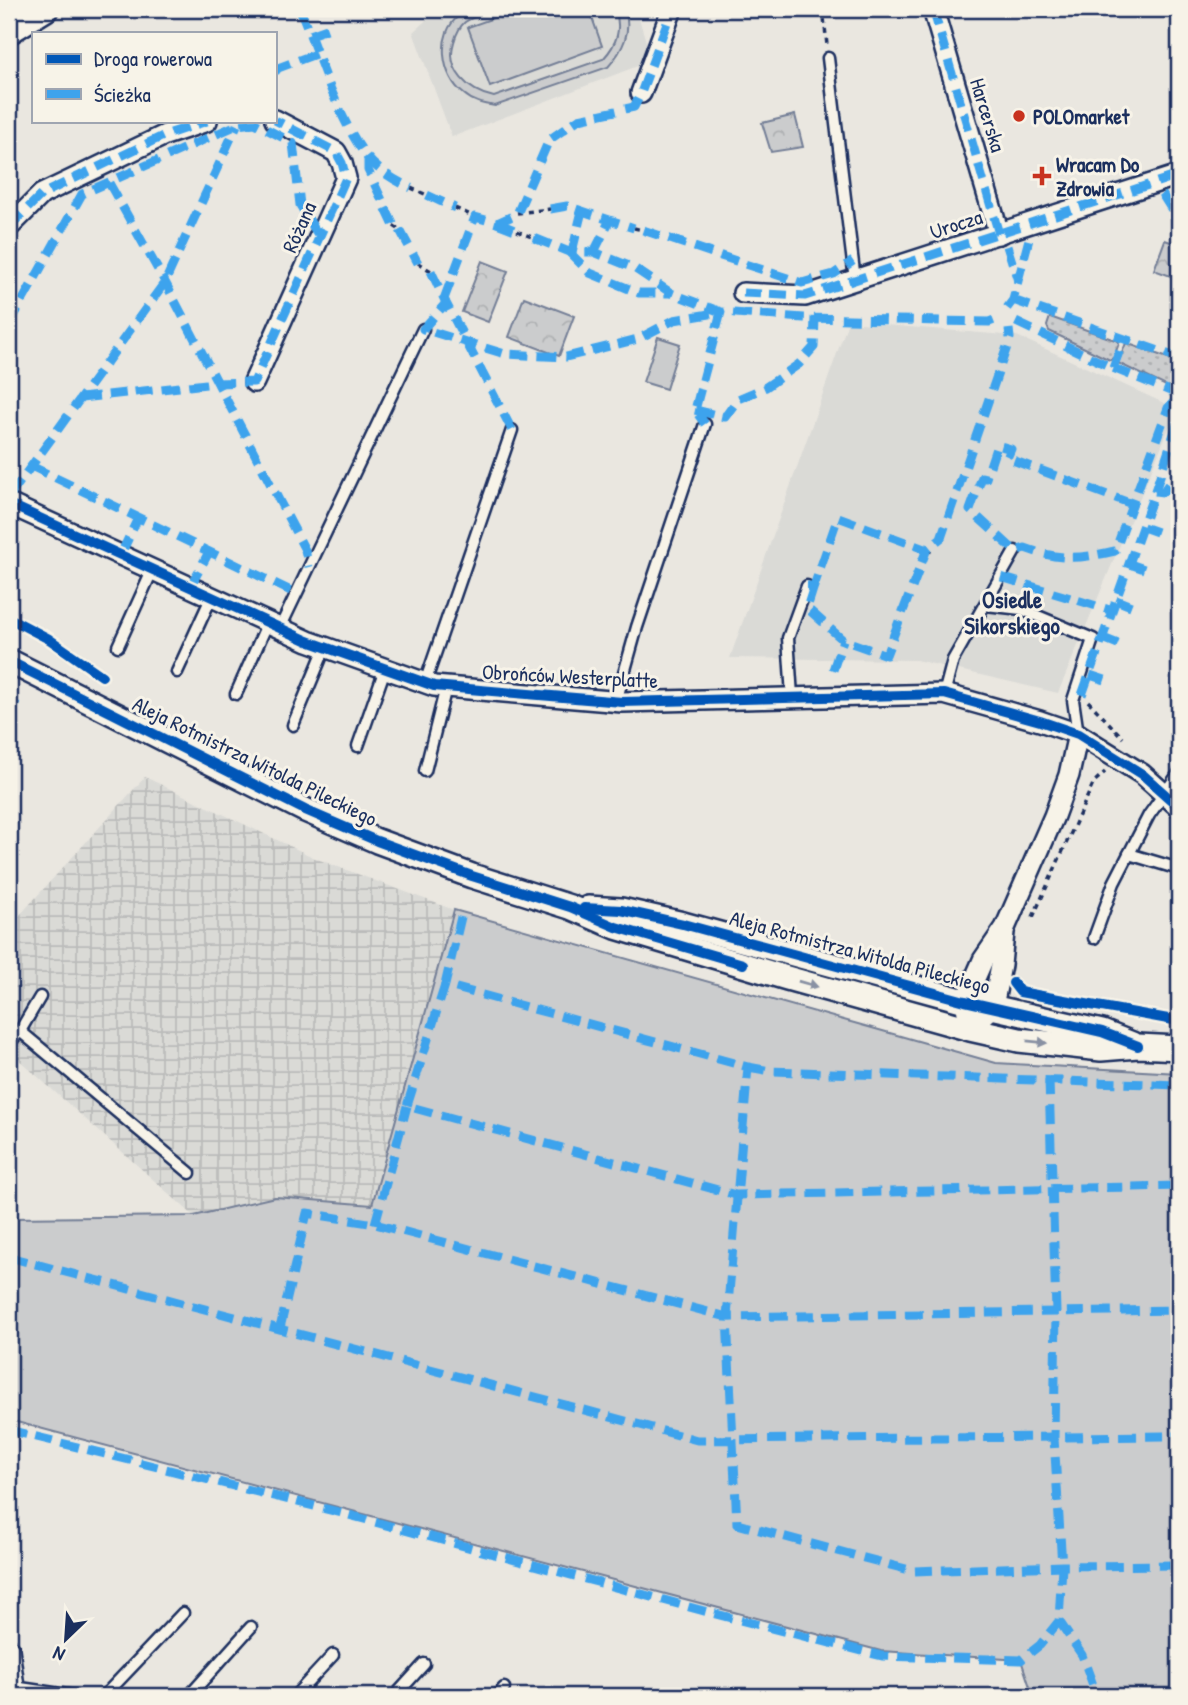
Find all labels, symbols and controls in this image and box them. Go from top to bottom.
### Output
legend [32,32,276,122]
text: Droga rowerowa [94,44,212,73]
street label: Harcerska [963,75,1013,155]
text: Ścieżka [94,80,151,109]
place label: POLOmarket [1033,102,1130,131]
marker: POLOmarket [1011,108,1027,124]
place label: Wracam Do Zdrowia [1056,150,1140,203]
marker: Wracam Do Zdrowia [1034,168,1050,184]
street label: Różana [275,197,323,257]
street label: Urocza [926,202,986,246]
district label: Osiedle Sikorskiego [964,584,1061,642]
street label: Obrońców Westerplatte [481,657,659,695]
street label: Aleja Rotmistrza Witolda Pileckiego [128,689,382,833]
street label: Aleja Rotmistrza Witolda Pileckiego [727,903,993,1001]
one-way arrow [798,979,819,989]
one-way arrow [1027,1037,1049,1048]
north arrow [32,1604,102,1674]
text: N [49,1640,69,1668]

